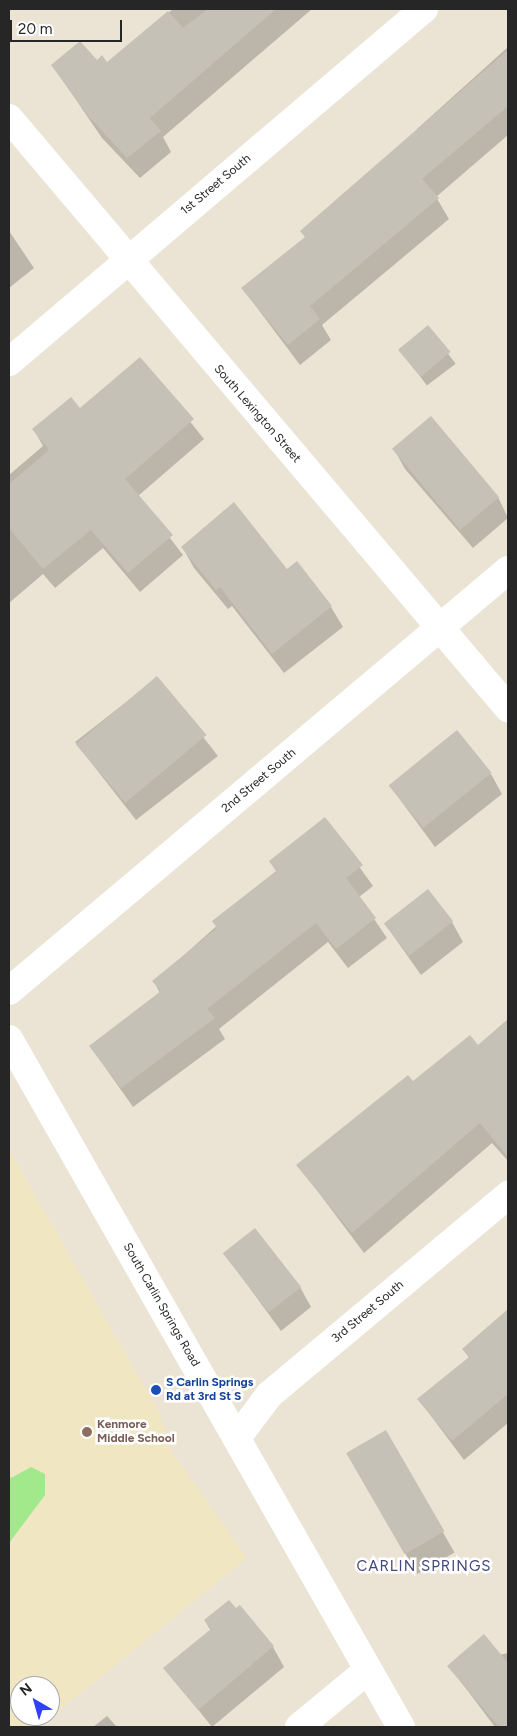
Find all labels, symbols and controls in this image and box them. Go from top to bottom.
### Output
scale bar [12,10,125,42]
text: 20 m [18,20,52,38]
street label: 1st Street South [178,152,254,218]
street label: South Lexington Street [211,362,303,466]
street label: 2nd Street South [219,746,299,816]
street label: South Carlin Springs Road [120,1241,202,1369]
street label: 3rd Street South [329,1278,407,1346]
place label: S Carlin Springs Rd at 3rd St S [166,1376,253,1404]
marker: S Carlin Springs Rd at 3rd St S [150,1384,162,1396]
place label: Kenmore Middle School [97,1418,175,1446]
marker: Kenmore Middle School [81,1426,93,1438]
district label: CARLIN SPRINGS [355,1558,493,1576]
north arrow [10,1676,60,1726]
text: N [17,1680,36,1700]

